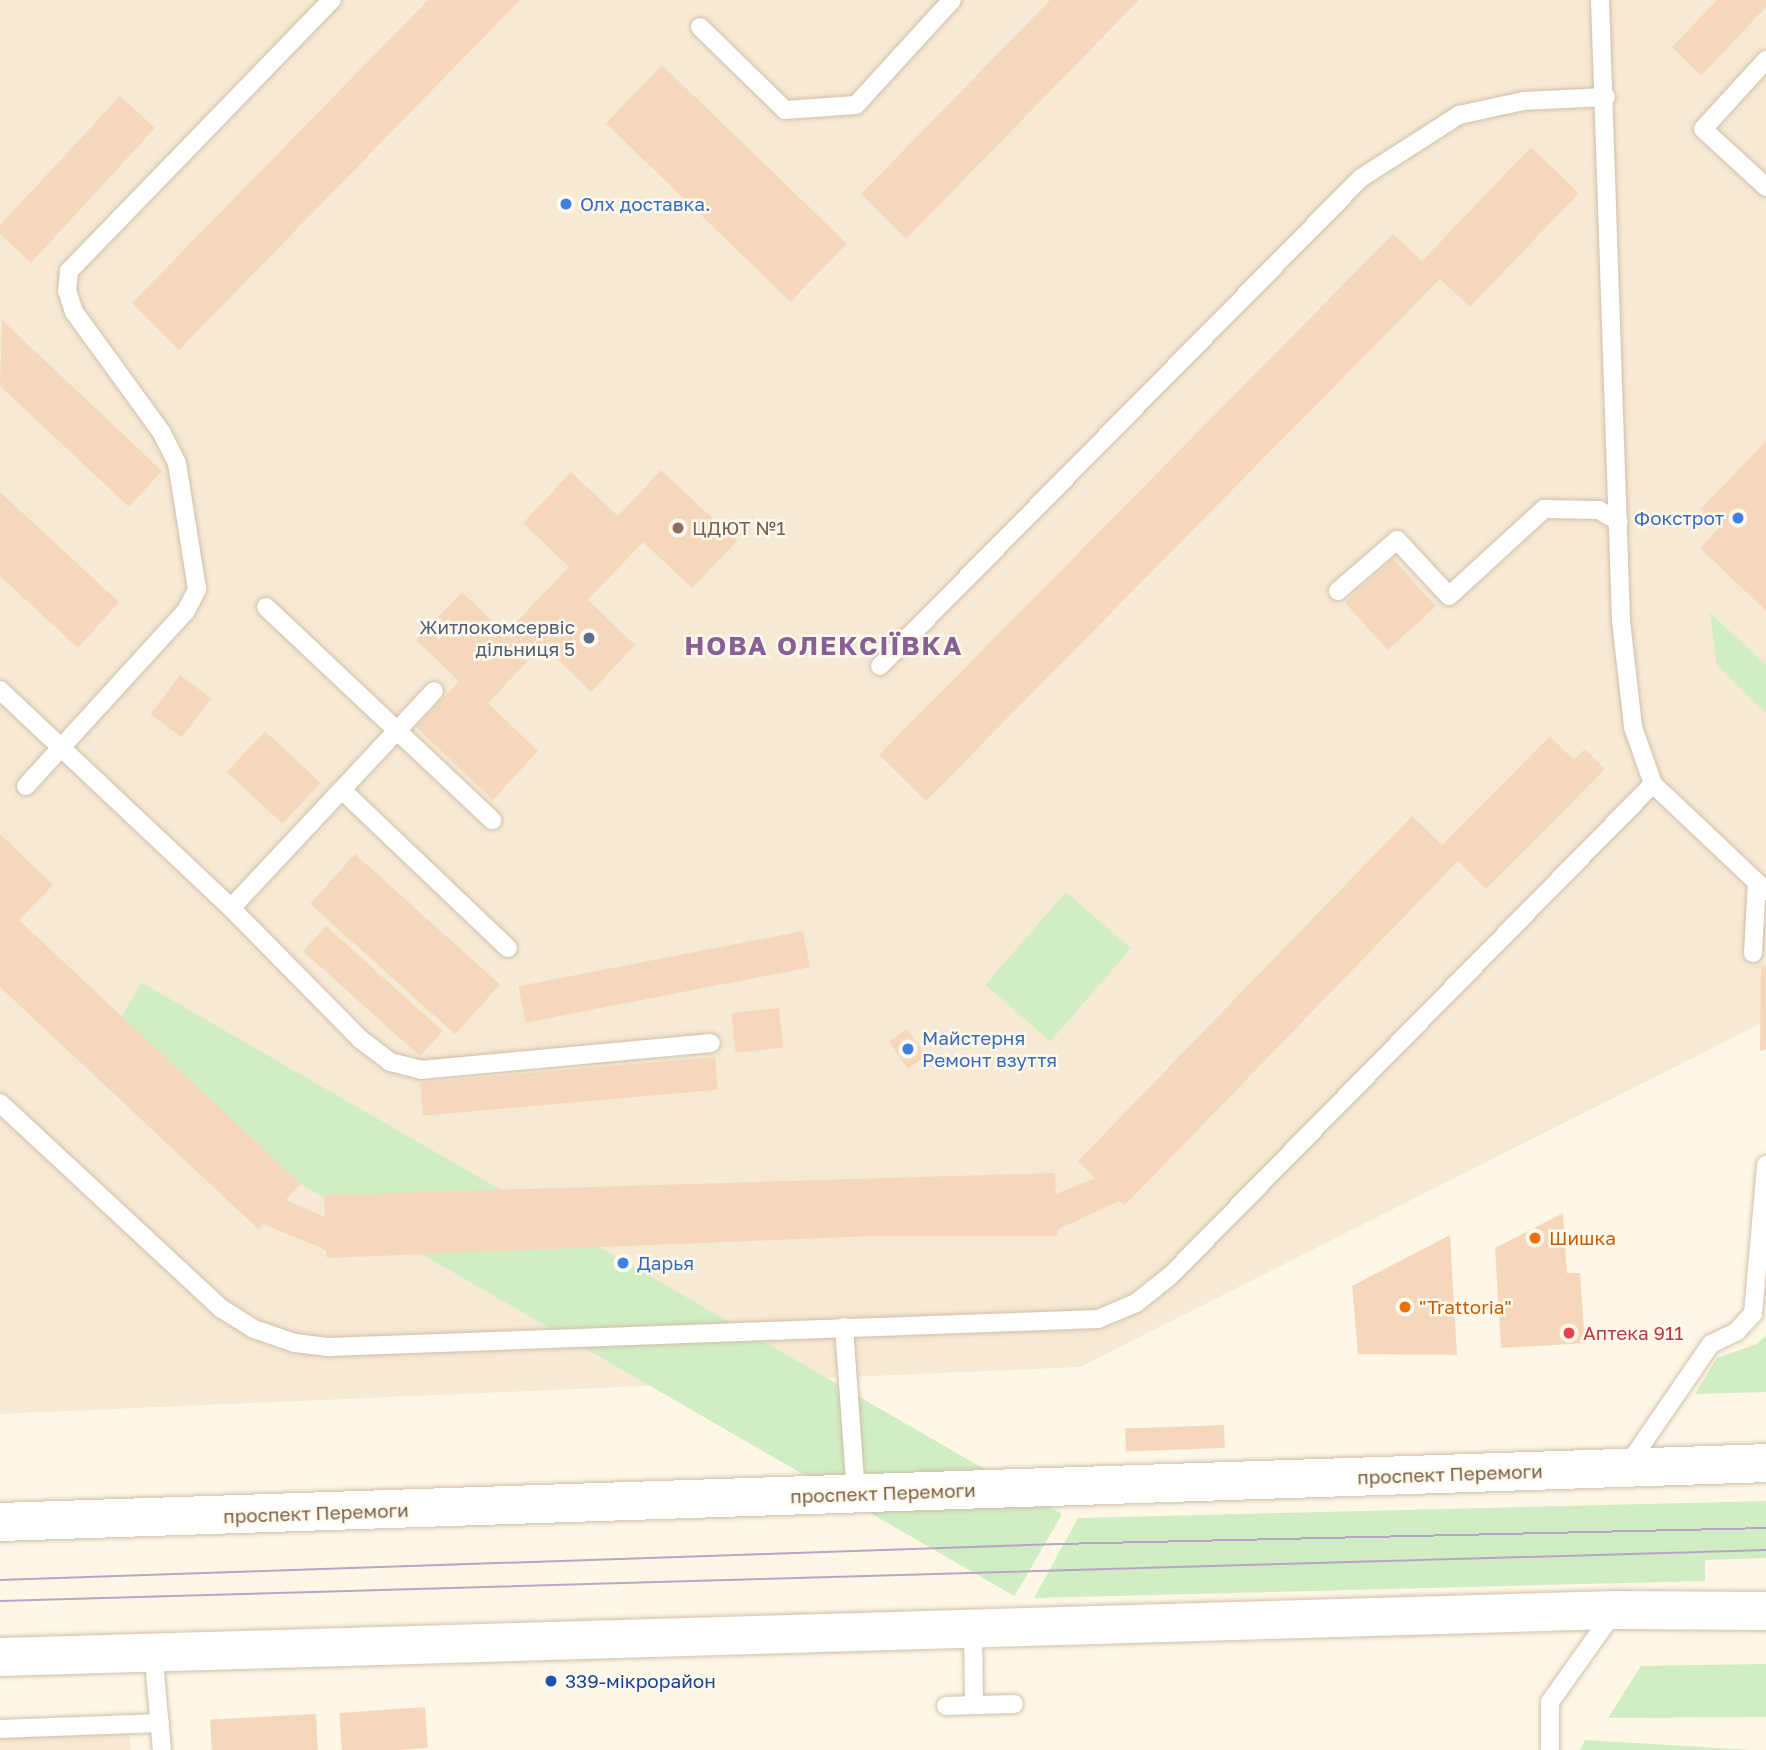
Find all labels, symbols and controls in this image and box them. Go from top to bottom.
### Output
place label: Олх доставка. [580,193,711,215]
marker: Олх доставка. [558,196,574,212]
place label: Фокстрот [1634,507,1724,529]
marker: Фокстрот [1730,510,1746,526]
place label: ЦДЮТ №1 [692,517,785,539]
marker: ЦДЮТ №1 [670,520,686,536]
place label: Житлокомсервіс дільниця 5 [419,616,575,660]
marker: Житлокомсервіс дільниця 5 [581,630,597,646]
district label: НОВА ОЛЕКСІЇВКА [686,630,962,662]
place label: Майстерня Ремонт взуття [922,1027,1057,1071]
marker: Майстерня Ремонт взуття [900,1041,916,1057]
place label: Шишка [1549,1227,1616,1249]
marker: Шишка [1527,1230,1543,1246]
place label: Дарья [637,1252,694,1274]
marker: Дарья [615,1255,631,1271]
place label: "Trattoria" [1419,1296,1512,1318]
marker: "Trattoria" [1397,1299,1413,1315]
place label: Аптека 911 [1583,1322,1683,1344]
marker: Аптека 911 [1561,1325,1577,1341]
street label: проспект Перемоги [1357,1459,1543,1489]
street label: проспект Перемоги [790,1478,976,1508]
street label: проспект Перемоги [223,1498,409,1528]
place label: 339-мiкрорайон [565,1670,716,1692]
marker: 339-мiкрорайон [543,1673,559,1689]

